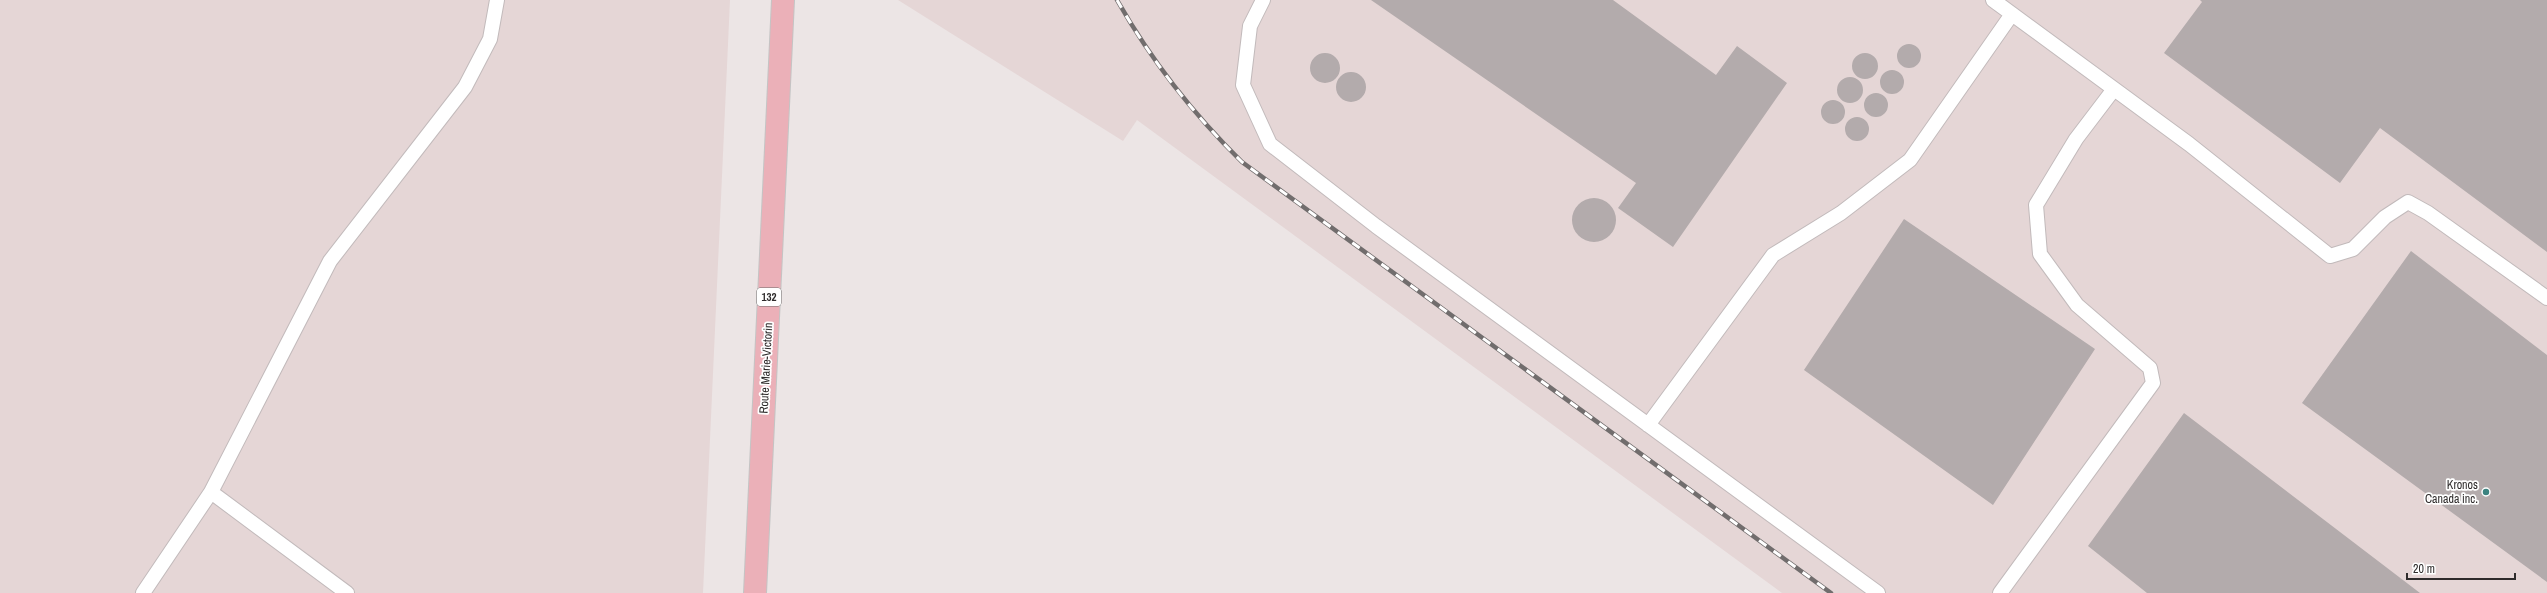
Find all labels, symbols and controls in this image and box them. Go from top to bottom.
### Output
road number: 132 [757,288,781,306]
street label: Route Marie-Victorin [756,322,776,414]
place label: Kronos Canada inc. [2425,477,2478,507]
marker: Kronos Canada inc. [2481,487,2491,497]
scale bar [2407,555,2515,581]
text: 20 m [2413,561,2435,577]

